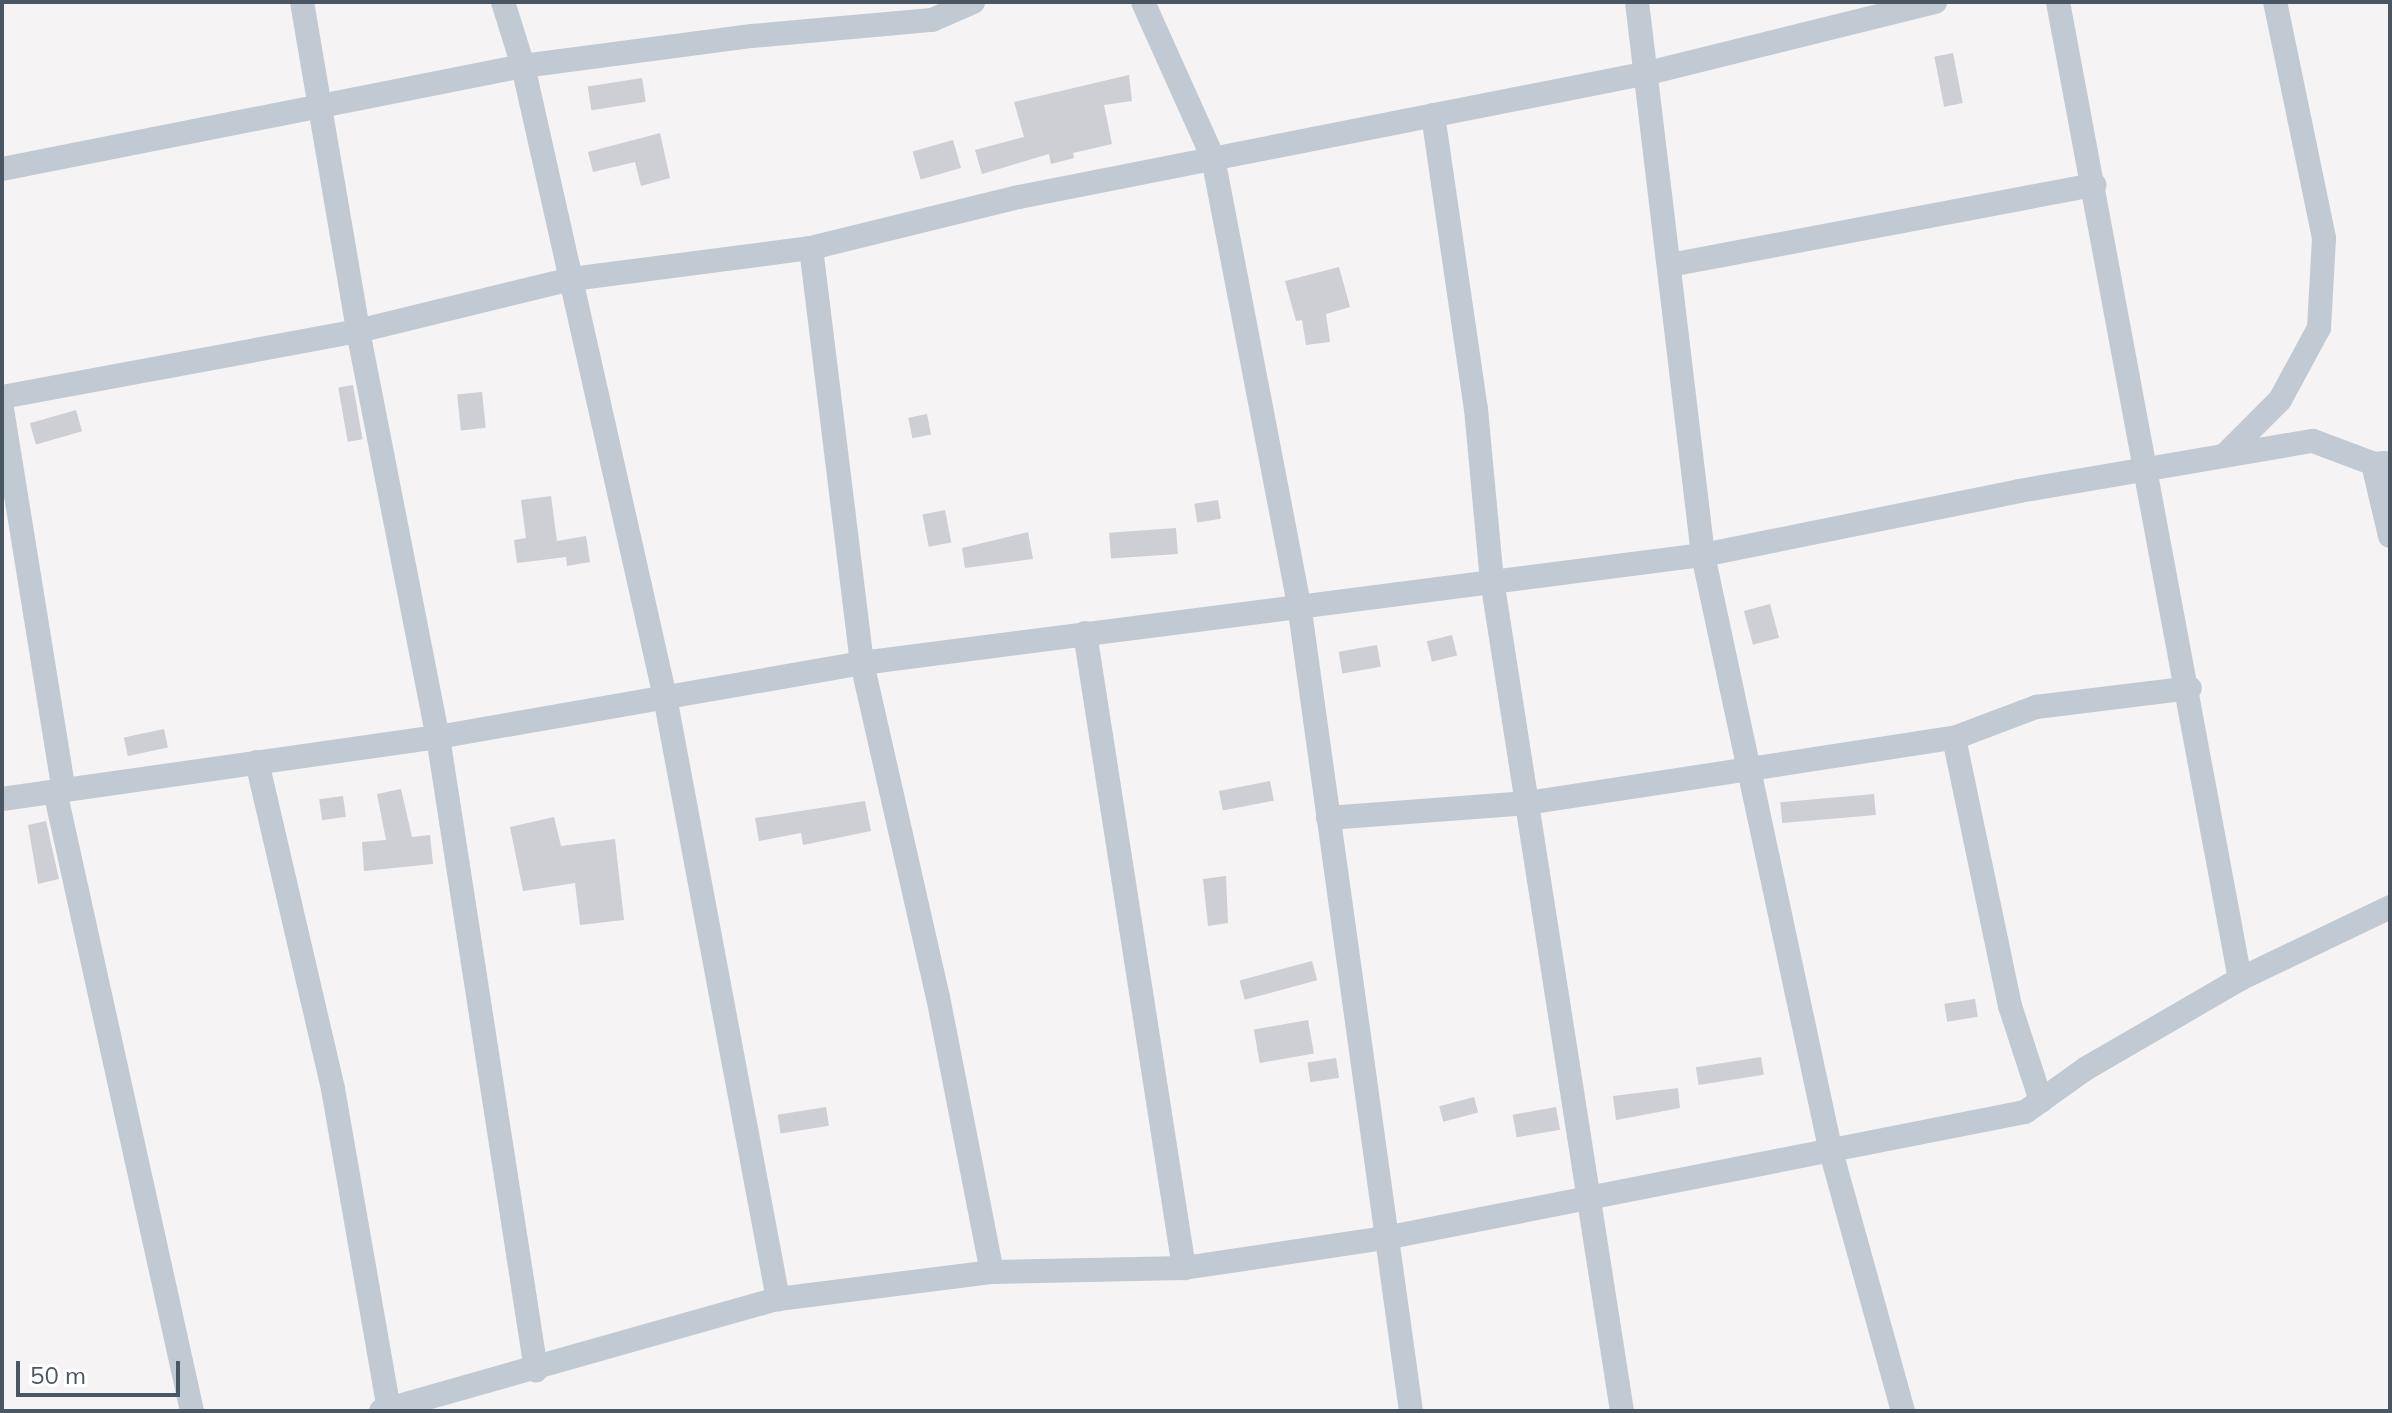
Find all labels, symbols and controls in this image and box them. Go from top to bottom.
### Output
scale bar [20,1345,184,1395]
text: 50 m [30,1360,86,1390]

